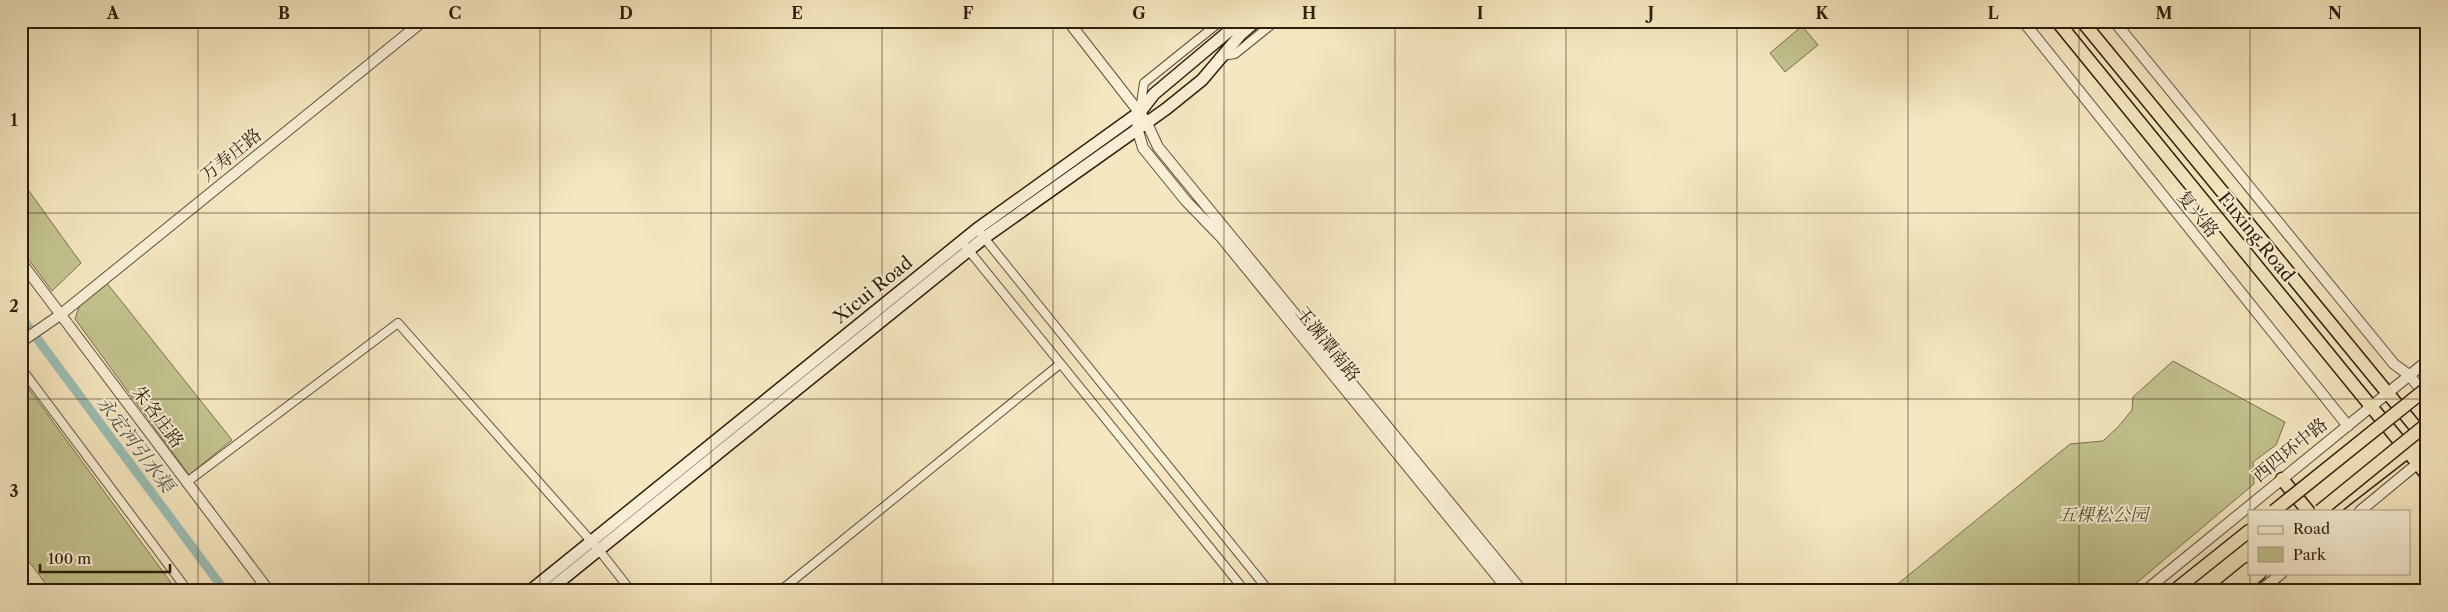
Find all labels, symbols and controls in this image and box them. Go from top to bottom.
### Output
text: A [106,3,120,23]
text: B [278,3,290,23]
text: C [449,3,461,23]
text: D [619,3,633,23]
text: E [791,3,803,23]
text: F [963,3,974,23]
text: G [1132,3,1146,23]
text: H [1302,3,1316,23]
text: I [1477,3,1484,23]
text: J [1645,3,1654,23]
text: K [1816,3,1830,23]
text: L [1987,3,1999,23]
text: M [2156,3,2173,23]
text: N [2328,3,2342,23]
text: 1 [10,110,18,130]
street label: 万寿庄路 [196,124,266,186]
street label: 复兴路 [2172,186,2224,242]
street label: Fuxing Road [2213,188,2299,286]
street label: Xicui Road [828,252,917,329]
text: 2 [9,296,19,316]
street label: 玉渊潭南路 [1291,302,1365,386]
street label: 朱各庄路 [128,382,188,452]
water label: 永定河引水渠 [92,392,181,499]
street label: 西四环中路 [2248,413,2332,487]
text: 3 [9,481,19,501]
park label: 五棵松公园 [2058,504,2151,526]
legend [2248,510,2410,574]
text: Road [2293,519,2330,538]
scale bar [40,542,170,574]
text: Park [2293,545,2327,564]
text: 100 m [48,549,91,568]

